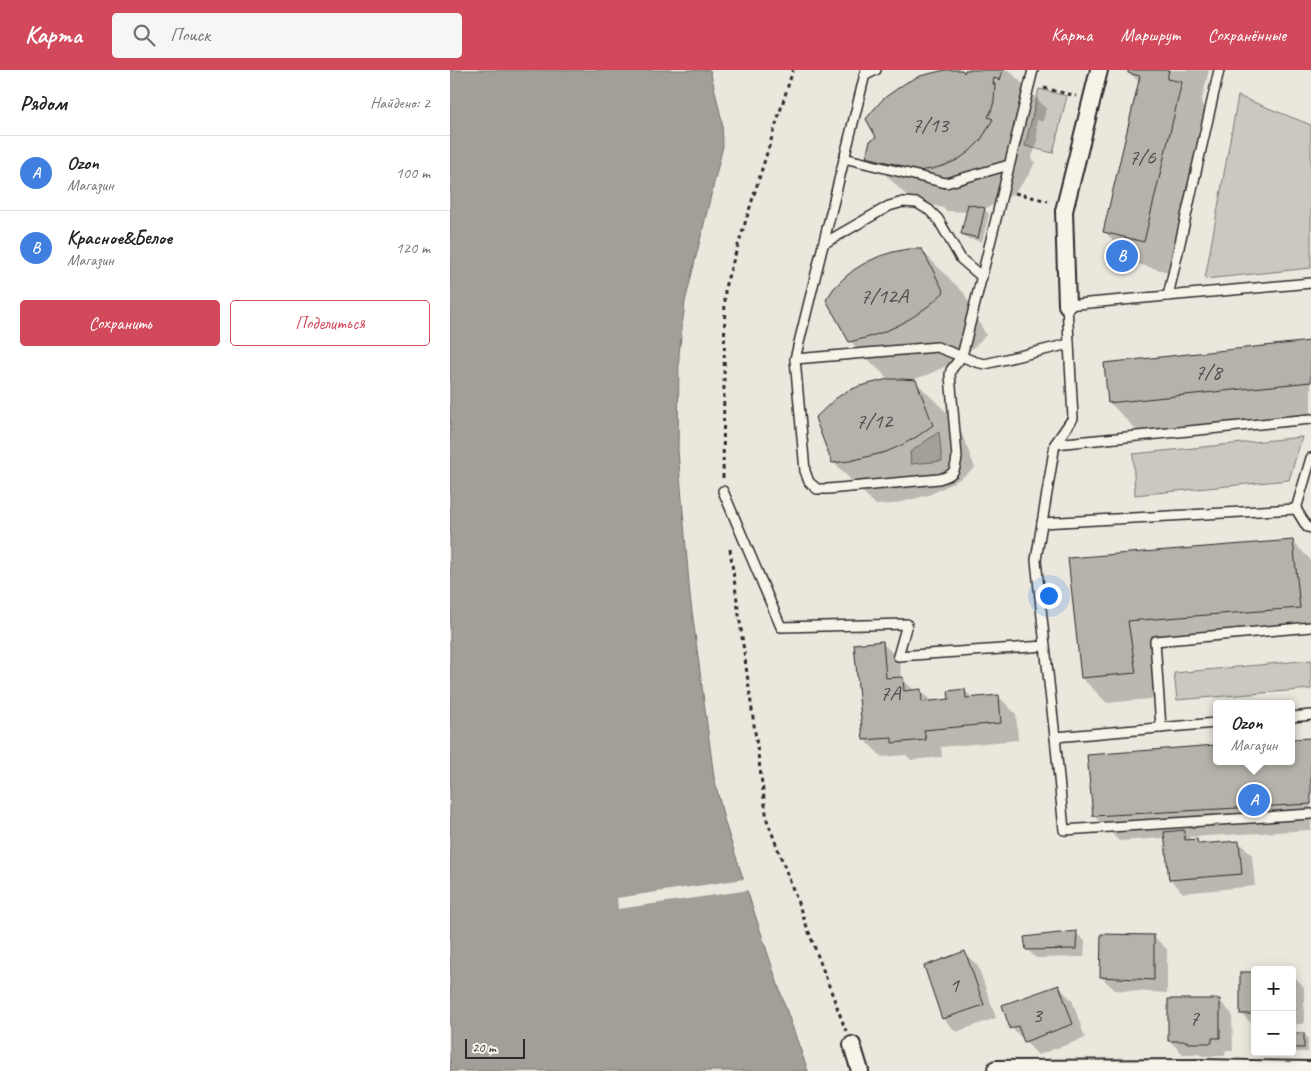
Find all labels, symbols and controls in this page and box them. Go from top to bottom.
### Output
search box [112,13,462,58]
text: Карта [25,20,82,50]
icon: search [130,21,158,49]
text: Поиск [170,23,210,47]
text: Карта [1051,24,1092,46]
text: Маршрут [1120,24,1180,46]
text: Сохранённые [1208,24,1286,46]
text: Рядом [20,90,67,116]
text: Найдено: 2 [370,93,430,113]
house number: 7/13 [912,111,951,139]
house number: 7/6 [1128,143,1157,171]
text: Ozon [67,151,99,175]
text: A [32,163,40,183]
text: 100 m [396,163,430,183]
text: Магазин [67,175,114,195]
text: Красное&Белое [67,226,172,250]
pin: B [1106,237,1138,275]
text: B [32,238,40,258]
text: 120 m [396,238,430,258]
text: Магазин [67,250,114,270]
house number: 7/12А [860,282,909,310]
button: Сохранить [20,300,220,346]
button: Поделиться [230,300,430,346]
house number: 7/8 [1194,358,1224,386]
house number: 7/12 [856,407,895,435]
your location [1036,583,1062,609]
house number: 7А [880,679,901,707]
popup [1213,700,1295,765]
text: Ozon [1231,711,1262,735]
text: Магазин [1231,735,1277,755]
pin: A [1238,781,1270,819]
map controls [1251,966,1296,1056]
button: + [1251,966,1296,1011]
house number: 1 [949,971,960,999]
house number: 3 [1032,1001,1044,1029]
house number: 7 [1189,1004,1200,1032]
button: − [1251,1011,1296,1056]
scale bar [465,1036,525,1059]
text: 20 m [472,1039,496,1056]

